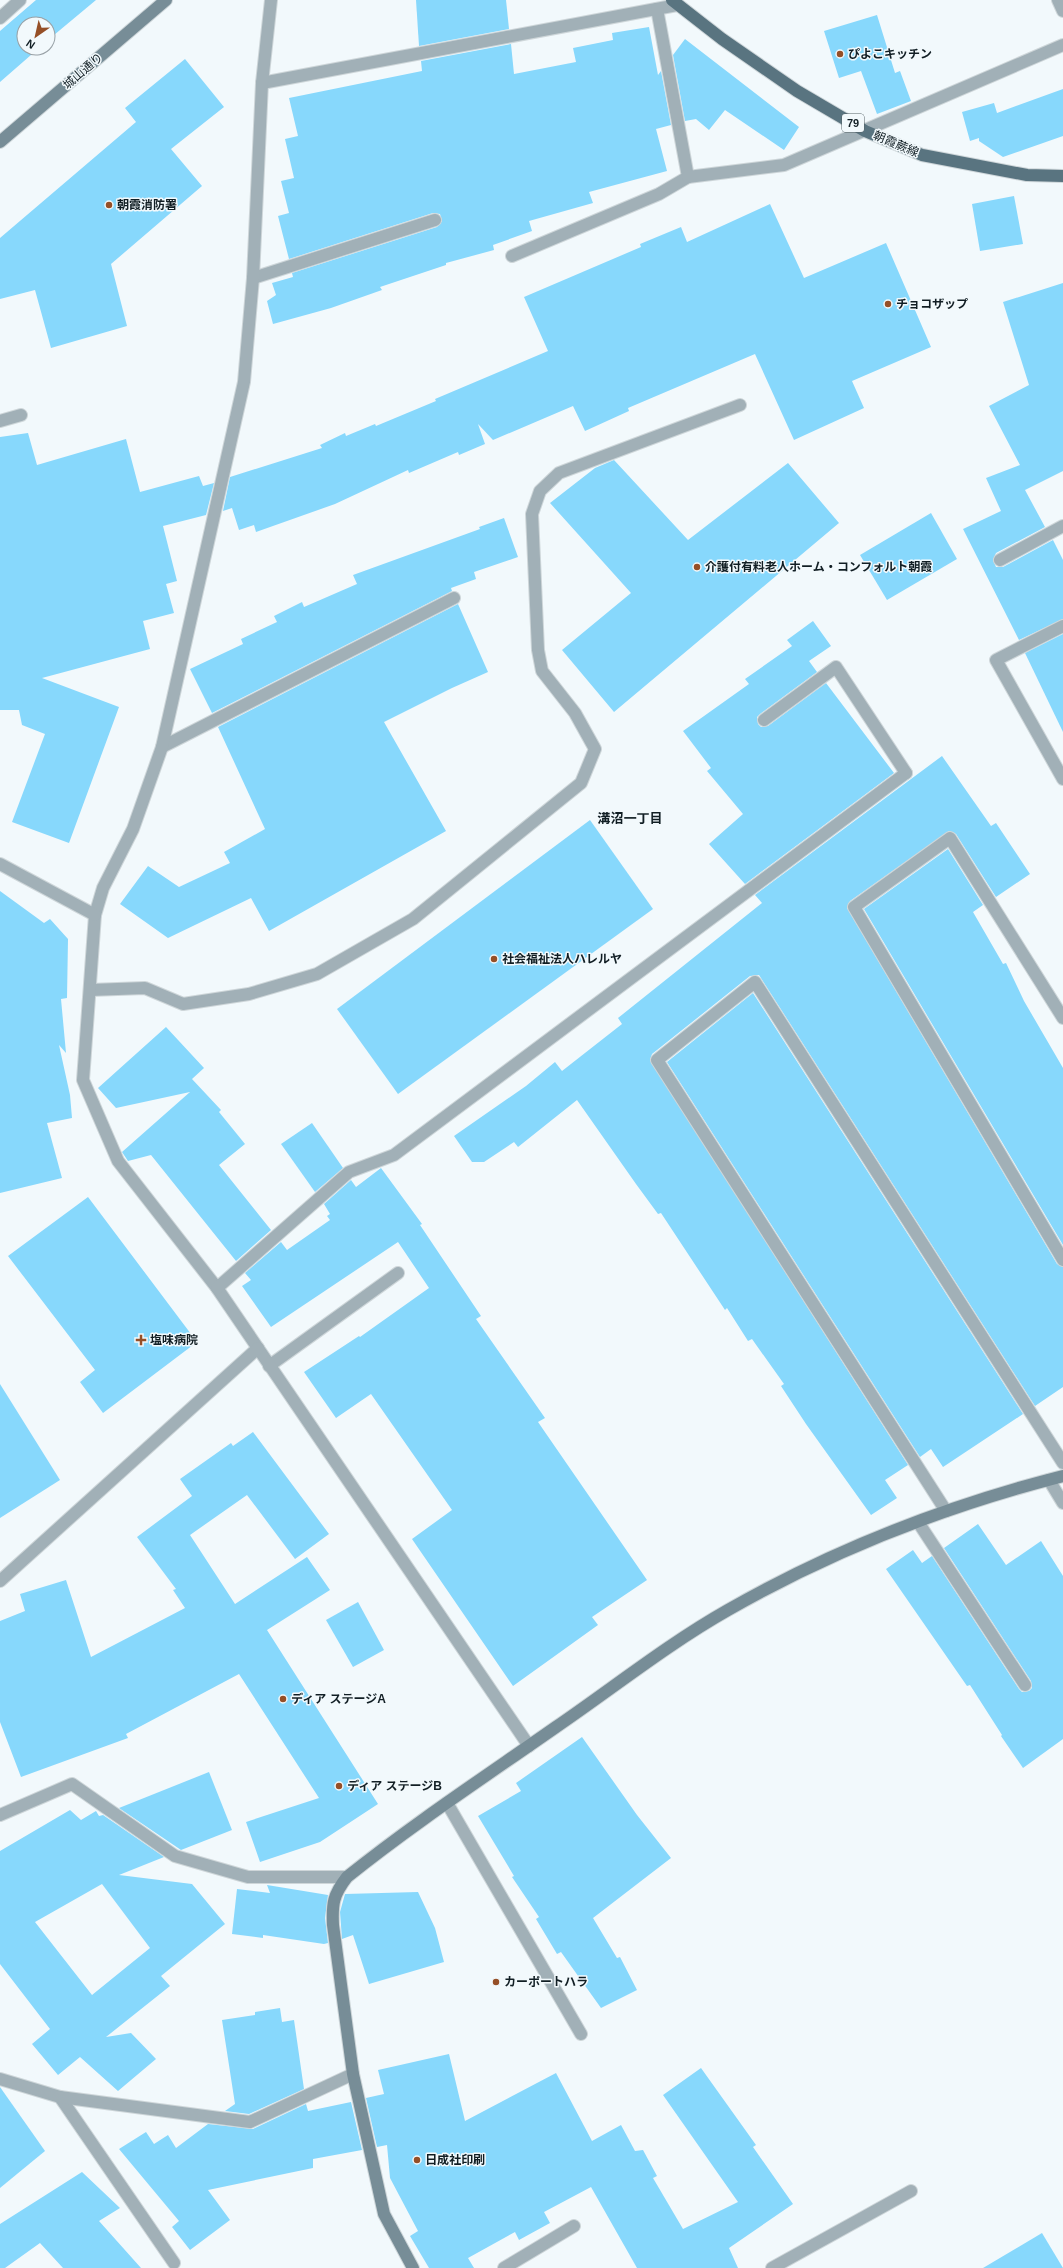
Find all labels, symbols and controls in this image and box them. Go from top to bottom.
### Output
north arrow [16,16,56,56]
text: N [24,37,37,51]
place label: ぴよこキッチン [848,47,932,61]
marker: ぴよこキッチン [835,49,845,59]
street label: 城山通り [60,50,106,92]
road number: 79 [842,114,864,132]
street label: 朝霞蕨線 [871,128,921,160]
place label: 朝霞消防署 [117,198,177,212]
marker: 朝霞消防署 [104,200,114,210]
place label: チョコザップ [896,297,968,311]
marker: チョコザップ [883,299,893,309]
place label: 介護付有料老人ホーム・コンフォルト朝霞 [705,560,932,574]
marker: 介護付有料老人ホーム・コンフォルト朝霞 [692,562,702,572]
district label: 溝沼一丁目 [597,811,663,826]
place label: 社会福祉法人ハレルヤ [502,952,622,966]
marker: 社会福祉法人ハレルヤ [489,954,499,964]
place label: 塩味病院 [150,1333,198,1347]
marker: 塩味病院 [135,1334,147,1346]
place label: ディア ステージA [291,1692,386,1706]
marker: ディア ステージA [278,1694,288,1704]
place label: ディア ステージB [347,1779,442,1793]
marker: ディア ステージB [334,1781,344,1791]
place label: カーポートハラ [504,1975,588,1989]
marker: カーポートハラ [491,1977,501,1987]
place label: 日成社印刷 [425,2153,485,2167]
marker: 日成社印刷 [412,2155,422,2165]

